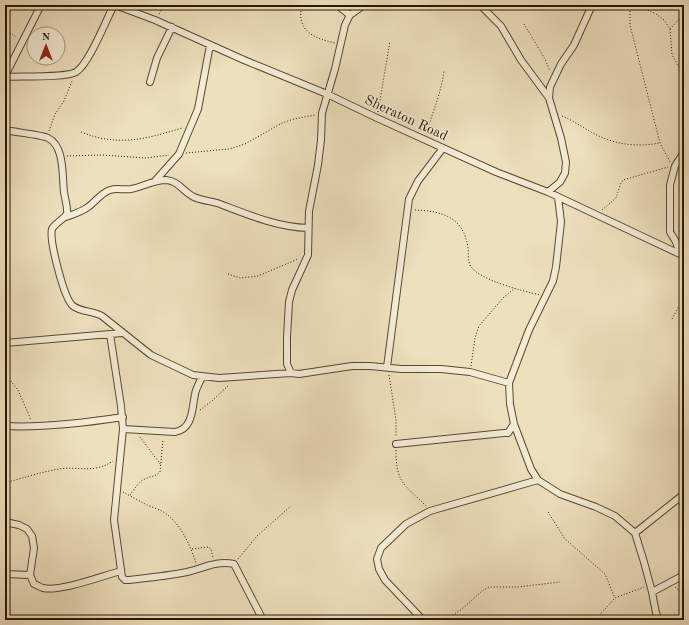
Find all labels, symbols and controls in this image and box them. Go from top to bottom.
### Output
north arrow [26,26,66,66]
text: N [42,32,51,43]
street label: Sheraton Road [362,93,450,143]

